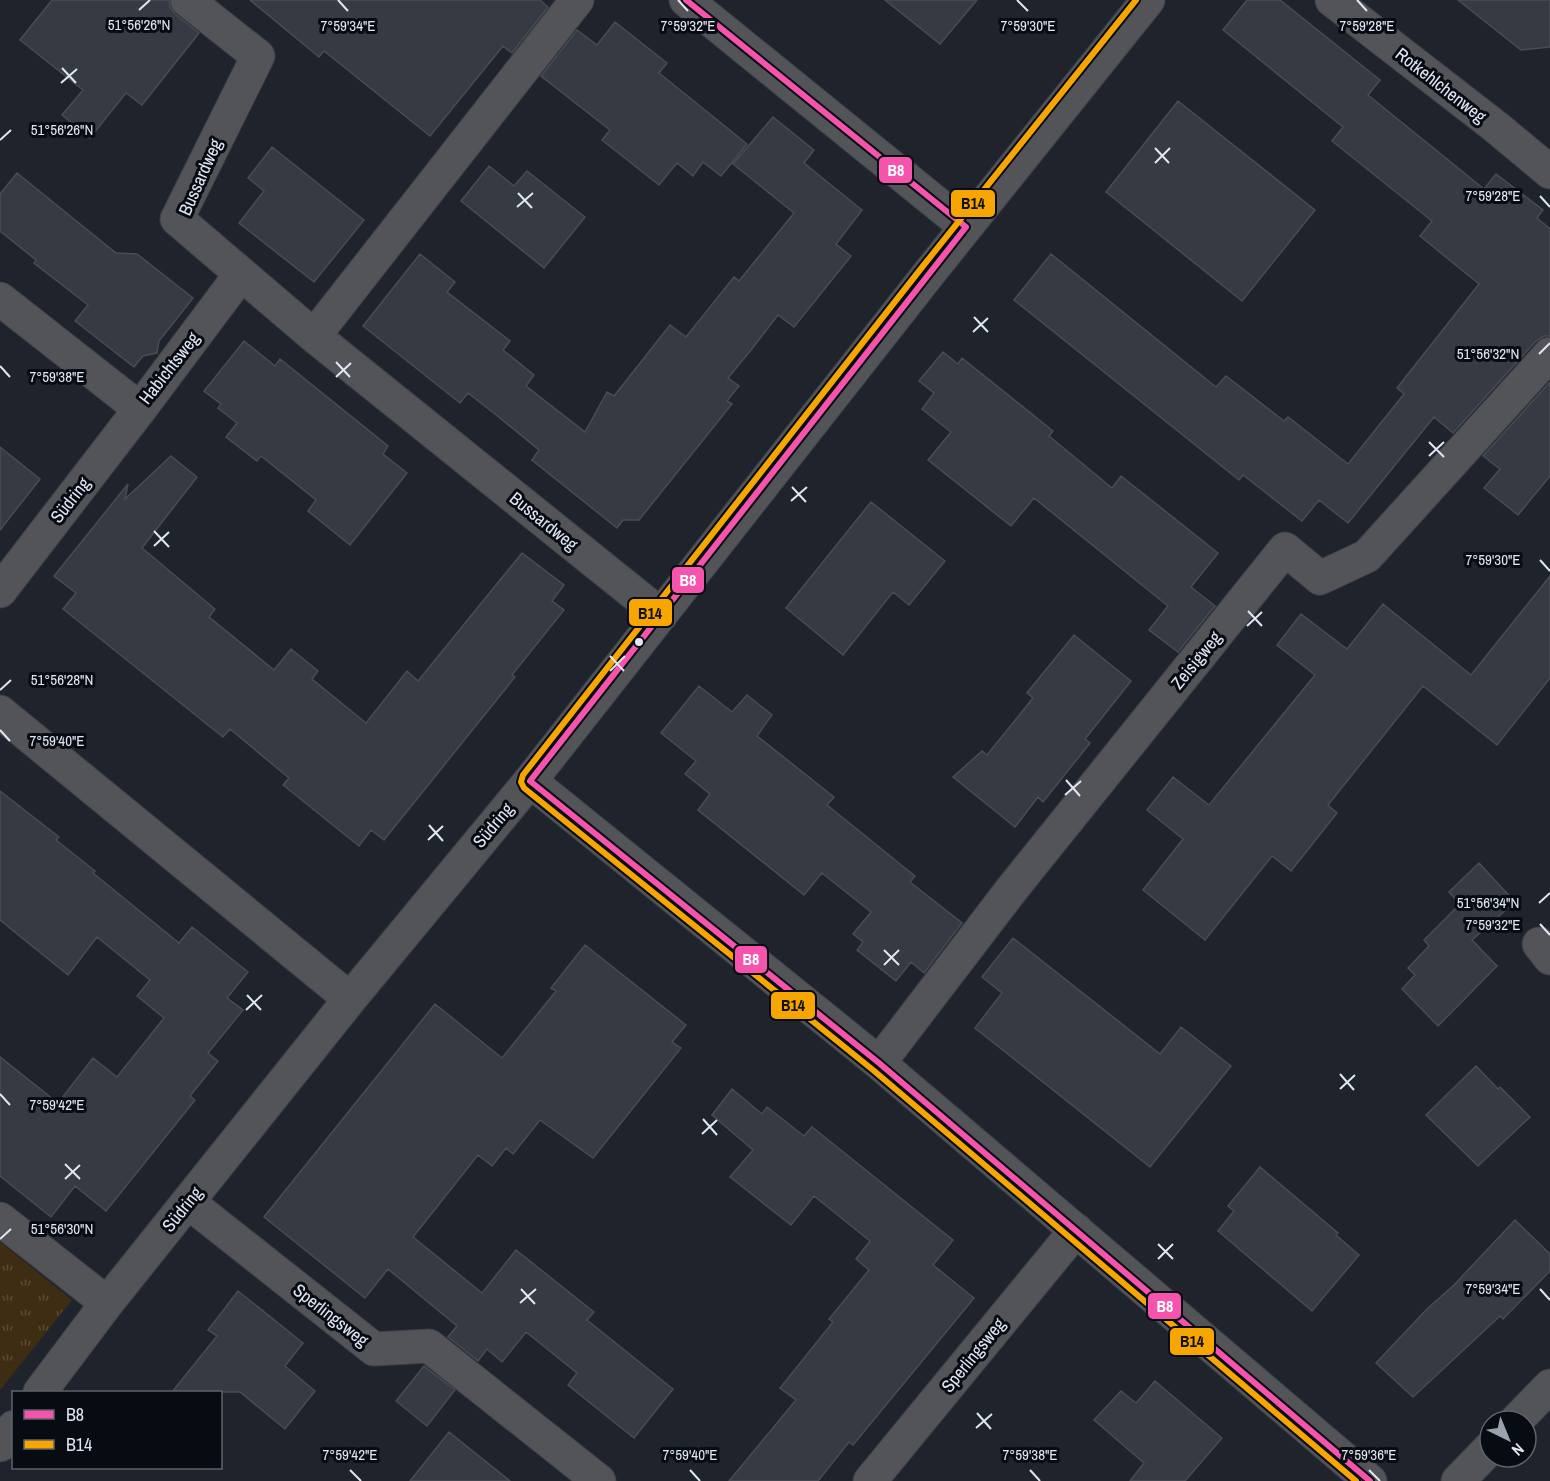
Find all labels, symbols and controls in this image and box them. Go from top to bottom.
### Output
text: 51°56'26"N [108,14,170,35]
text: 7°59'34"E [320,15,376,36]
text: 7°59'32"E [660,15,716,36]
text: 7°59'30"E [1000,15,1056,36]
text: 7°59'28"E [1339,15,1395,36]
street label: Rotkehlchenweg [1390,42,1492,129]
text: 51°56'26"N [31,119,93,140]
street label: Bussardweg [172,134,228,219]
line badge: B8 [878,156,913,184]
text: B8 [888,159,904,181]
text: 7°59'28"E [1465,185,1521,206]
line badge: B14 [950,189,996,218]
text: B14 [961,192,986,214]
street label: Habichtsweg [133,326,206,409]
text: 51°56'32"N [1457,343,1519,364]
text: 7°59'38"E [29,366,85,387]
street label: Südring [44,471,96,528]
street label: Bussardweg [505,486,584,557]
text: 7°59'30"E [1465,549,1521,570]
line badge: B8 [671,566,705,594]
text: B8 [680,569,696,591]
line badge: B14 [628,598,673,627]
text: B14 [638,602,663,624]
street label: Zeisigweg [1165,625,1228,694]
unlabelled marker [633,636,645,648]
text: 51°56'28"N [31,669,93,690]
text: 7°59'40"E [29,730,85,751]
street label: Südring [467,797,520,853]
text: 51°56'34"N [1457,892,1519,913]
text: 7°59'32"E [1465,914,1521,935]
line badge: B8 [734,945,768,974]
text: B8 [743,948,759,970]
line badge: B14 [770,991,816,1020]
text: B14 [781,994,806,1016]
text: 7°59'42"E [29,1094,85,1115]
street label: Südring [156,1180,208,1237]
text: 51°56'30"N [31,1218,93,1239]
street label: Sperlingsweg [288,1278,375,1353]
text: 7°59'34"E [1465,1278,1521,1299]
line badge: B8 [1147,1292,1182,1320]
text: B8 [1157,1295,1173,1317]
street label: Sperlingsweg [935,1312,1011,1398]
line badge: B14 [1169,1327,1215,1356]
text: B14 [1180,1330,1205,1352]
legend [12,1391,222,1469]
text: B8 [66,1402,84,1427]
north arrow [1478,1409,1538,1469]
text: B14 [66,1432,92,1457]
text: N [1507,1439,1529,1461]
text: 7°59'42"E [322,1444,378,1465]
text: 7°59'40"E [662,1444,718,1465]
text: 7°59'38"E [1002,1444,1058,1465]
text: 7°59'36"E [1341,1444,1397,1465]

